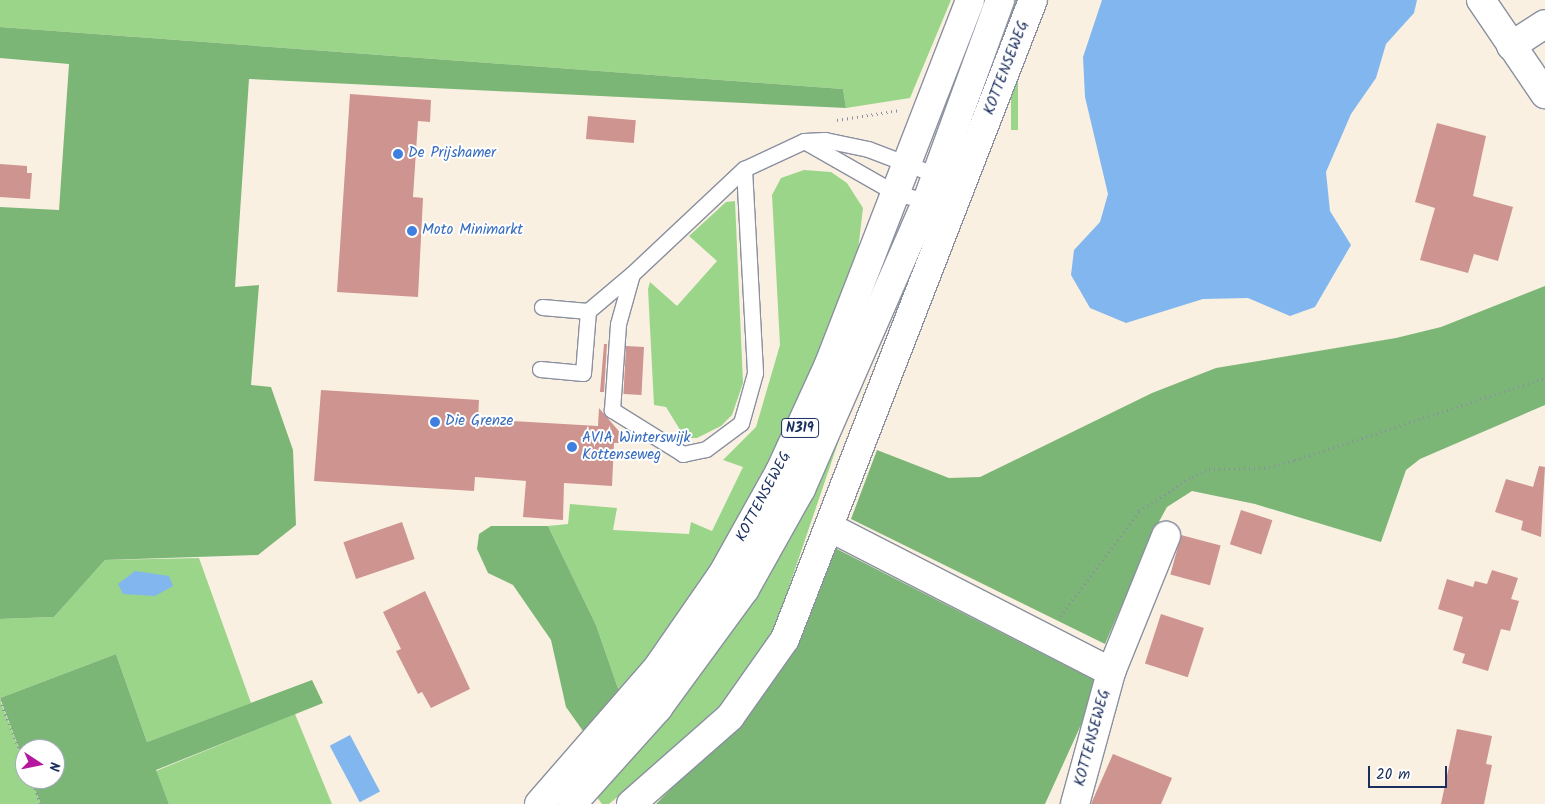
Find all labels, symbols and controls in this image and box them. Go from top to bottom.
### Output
street label: KOTTENSEWEG [981,18,1033,118]
place label: De Prijshamer [408,145,496,163]
marker: De Prijshamer [392,148,404,160]
place label: Moto Minimarkt [422,222,523,240]
marker: Moto Minimarkt [406,225,418,237]
place label: Die Grenze [445,413,513,431]
marker: Die Grenze [429,416,441,428]
road number: N319 [780,416,820,439]
place label: AVIA Winterswijk Kottenseweg [582,429,691,464]
marker: AVIA Winterswijk Kottenseweg [566,441,578,453]
street label: KOTTENSEWEG [733,449,795,545]
street label: KOTTENSEWEG [1071,688,1115,788]
north arrow [15,739,65,789]
scale bar [1370,756,1449,788]
text: N [42,760,65,773]
text: 20 m [1376,763,1410,787]

